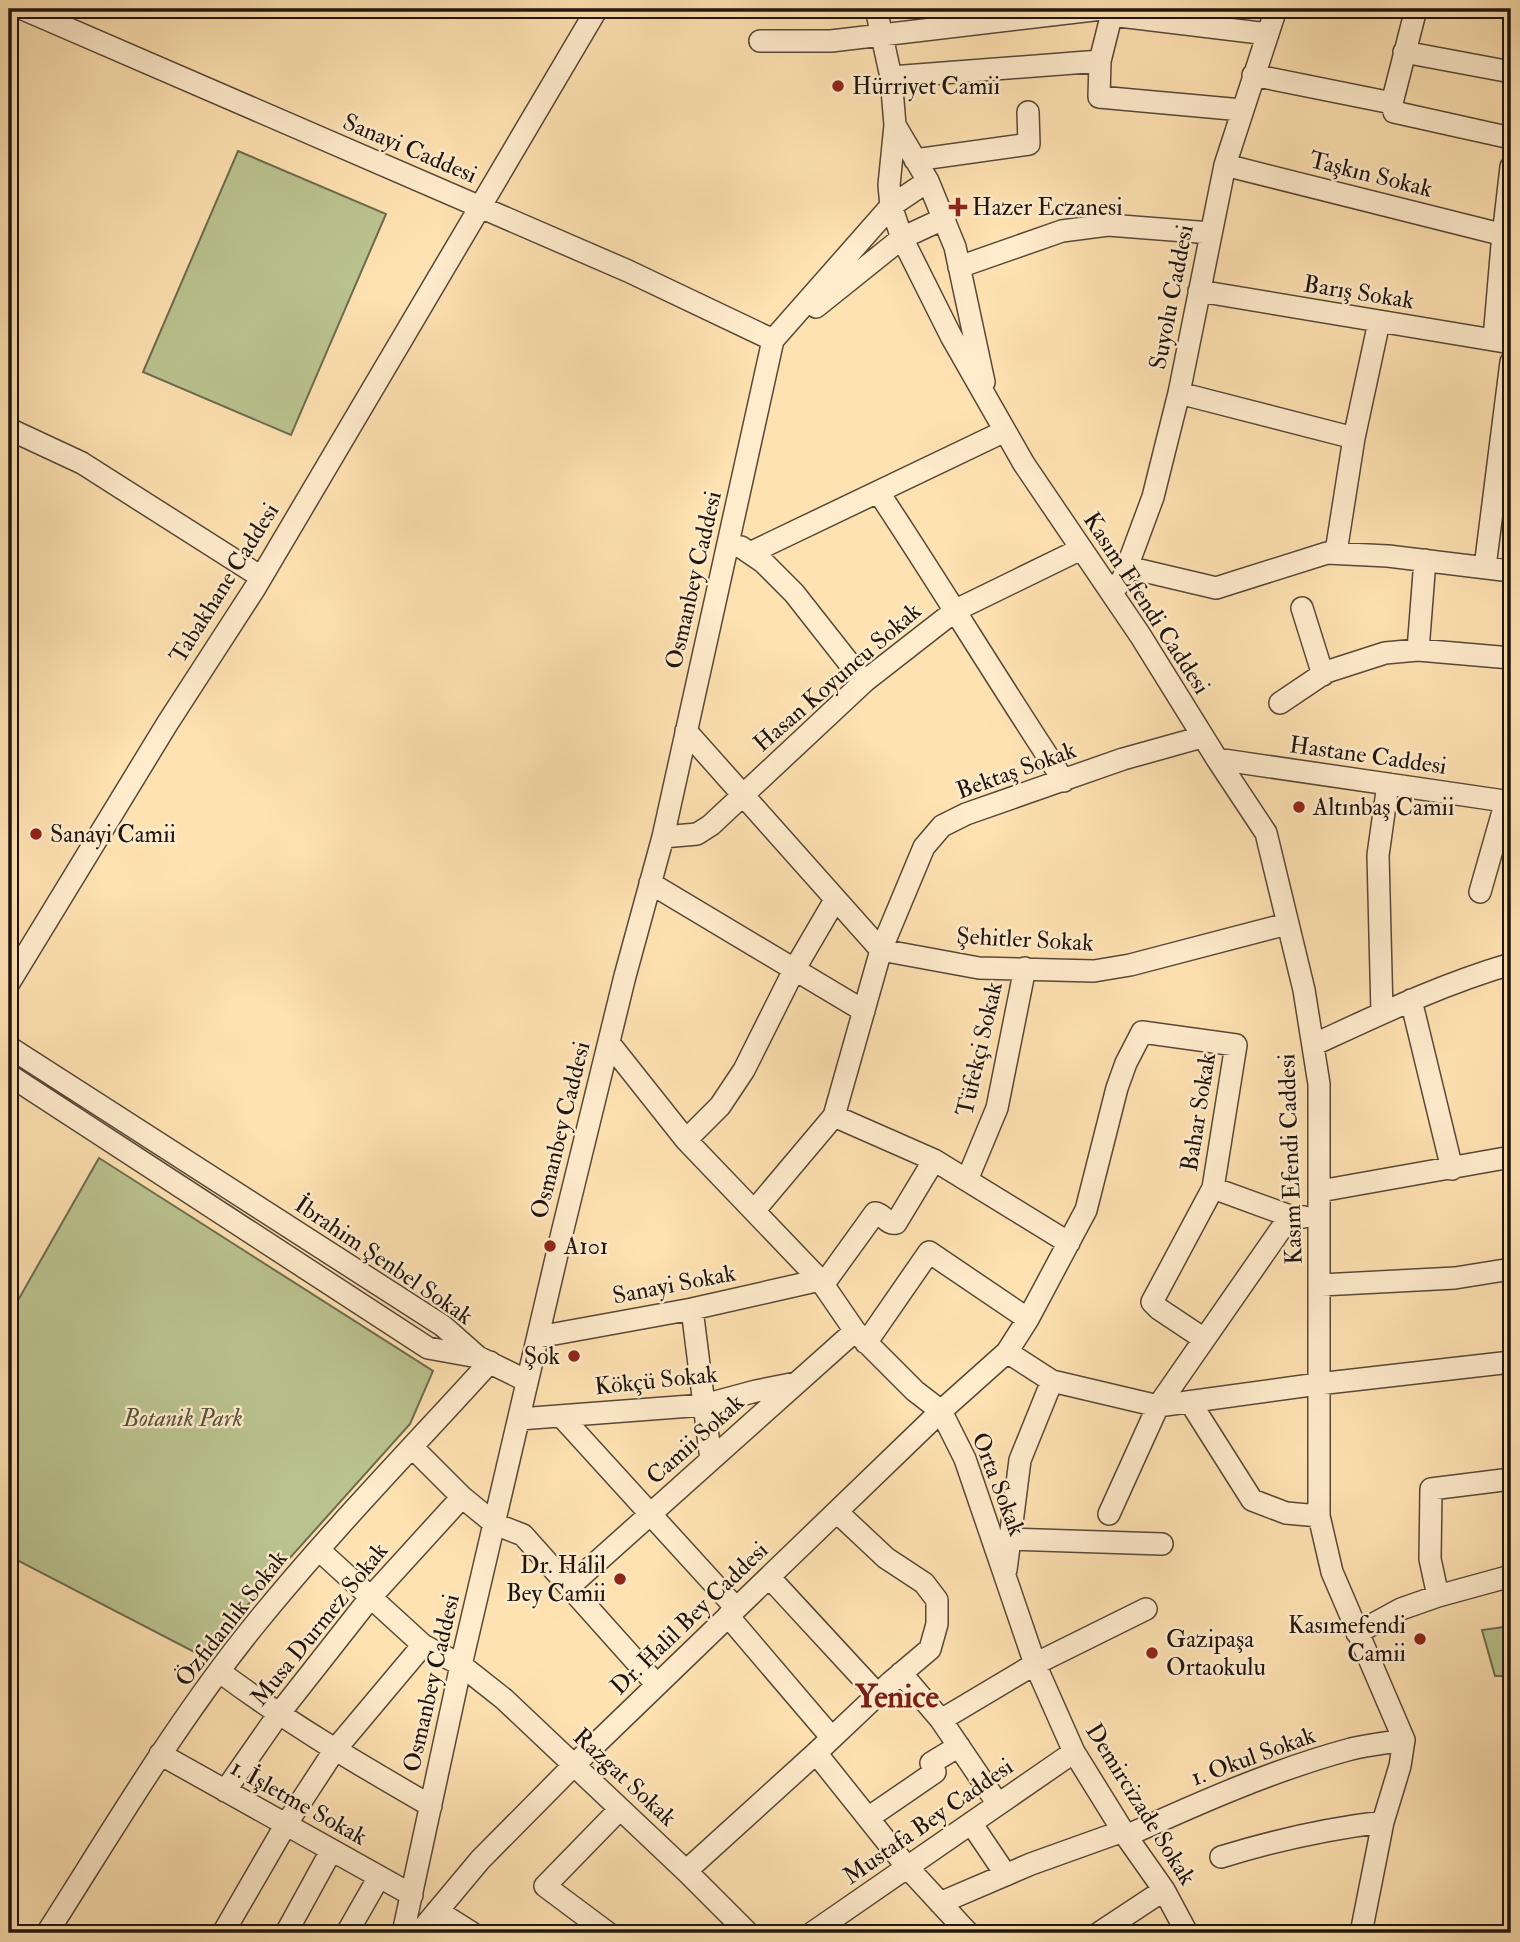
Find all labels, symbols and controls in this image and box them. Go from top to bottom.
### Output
place label: Hürriyet Camii [852,71,1000,102]
marker: Hürriyet Camii [830,78,846,94]
street label: Sanayi Caddesi [338,106,482,191]
street label: Taşkın Sokak [1306,144,1436,205]
place label: Hazer Eczanesi [972,192,1123,223]
marker: Hazer Eczanesi [950,199,966,215]
street label: Suyolu Caddesi [1142,222,1201,372]
street label: Barış Sokak [1301,268,1417,317]
street label: Osmanbey Caddesi [658,488,729,672]
street label: Tabakhane Caddesi [163,497,286,669]
street label: Kasım Efendi Caddesi [1076,506,1217,700]
street label: Hasan Koyuncu Sokak [747,596,928,759]
street label: Hastane Caddesi [1287,729,1449,782]
street label: Bektaş Sokak [952,734,1081,806]
place label: Altınbaş Camii [1312,792,1454,823]
marker: Altınbaş Camii [1291,799,1307,815]
place label: Sanayi Camii [50,819,176,850]
marker: Sanayi Camii [28,826,44,842]
street label: Şehitler Sokak [955,920,1095,959]
street label: Tüfekçi Sokak [949,978,1010,1119]
street label: Osmanbey Caddesi [523,1038,597,1222]
street label: Bahar Sokak [1174,1050,1223,1174]
street label: Kasım Efendi Caddesi [1271,1053,1310,1265]
street label: İbrahim Şenbel Sokak [288,1188,480,1332]
place label: A101 [563,1231,608,1262]
marker: A101 [542,1238,558,1254]
street label: Sanayi Sokak [610,1257,739,1312]
place label: Şok [524,1341,560,1372]
marker: Şok [566,1348,582,1364]
street label: Kökçü Sokak [593,1359,720,1402]
street label: Camii Sokak [640,1387,751,1491]
park label: Botanik Park [122,1403,243,1434]
street label: Orta Sokak [965,1428,1033,1541]
street label: Dr. Halil Bey Caddesi [604,1535,775,1702]
street label: Musa Durmez Sokak [244,1536,395,1713]
street label: Özfidanlık Sokak [168,1543,295,1693]
place label: Dr. Halil Bey Camii [506,1550,606,1609]
marker: Dr. Halil Bey Camii [612,1571,628,1587]
street label: Osmanbey Caddesi [396,1591,467,1775]
place label: Kasımefendi Camii [1288,1610,1406,1669]
place label: Gazipaşa Ortaokulu [1166,1624,1266,1683]
marker: Kasımefendi Camii [1412,1631,1428,1647]
marker: Gazipaşa Ortaokulu [1144,1645,1160,1661]
district label: Yenice [854,1677,939,1717]
street label: Demircizade Sokak [1078,1717,1203,1891]
street label: 1. Okul Sokak [1187,1719,1320,1793]
street label: Razgat Sokak [566,1721,683,1834]
street label: 1. İşletme Sokak [225,1751,373,1853]
street label: Mustafa Bey Caddesi [837,1751,1019,1892]

